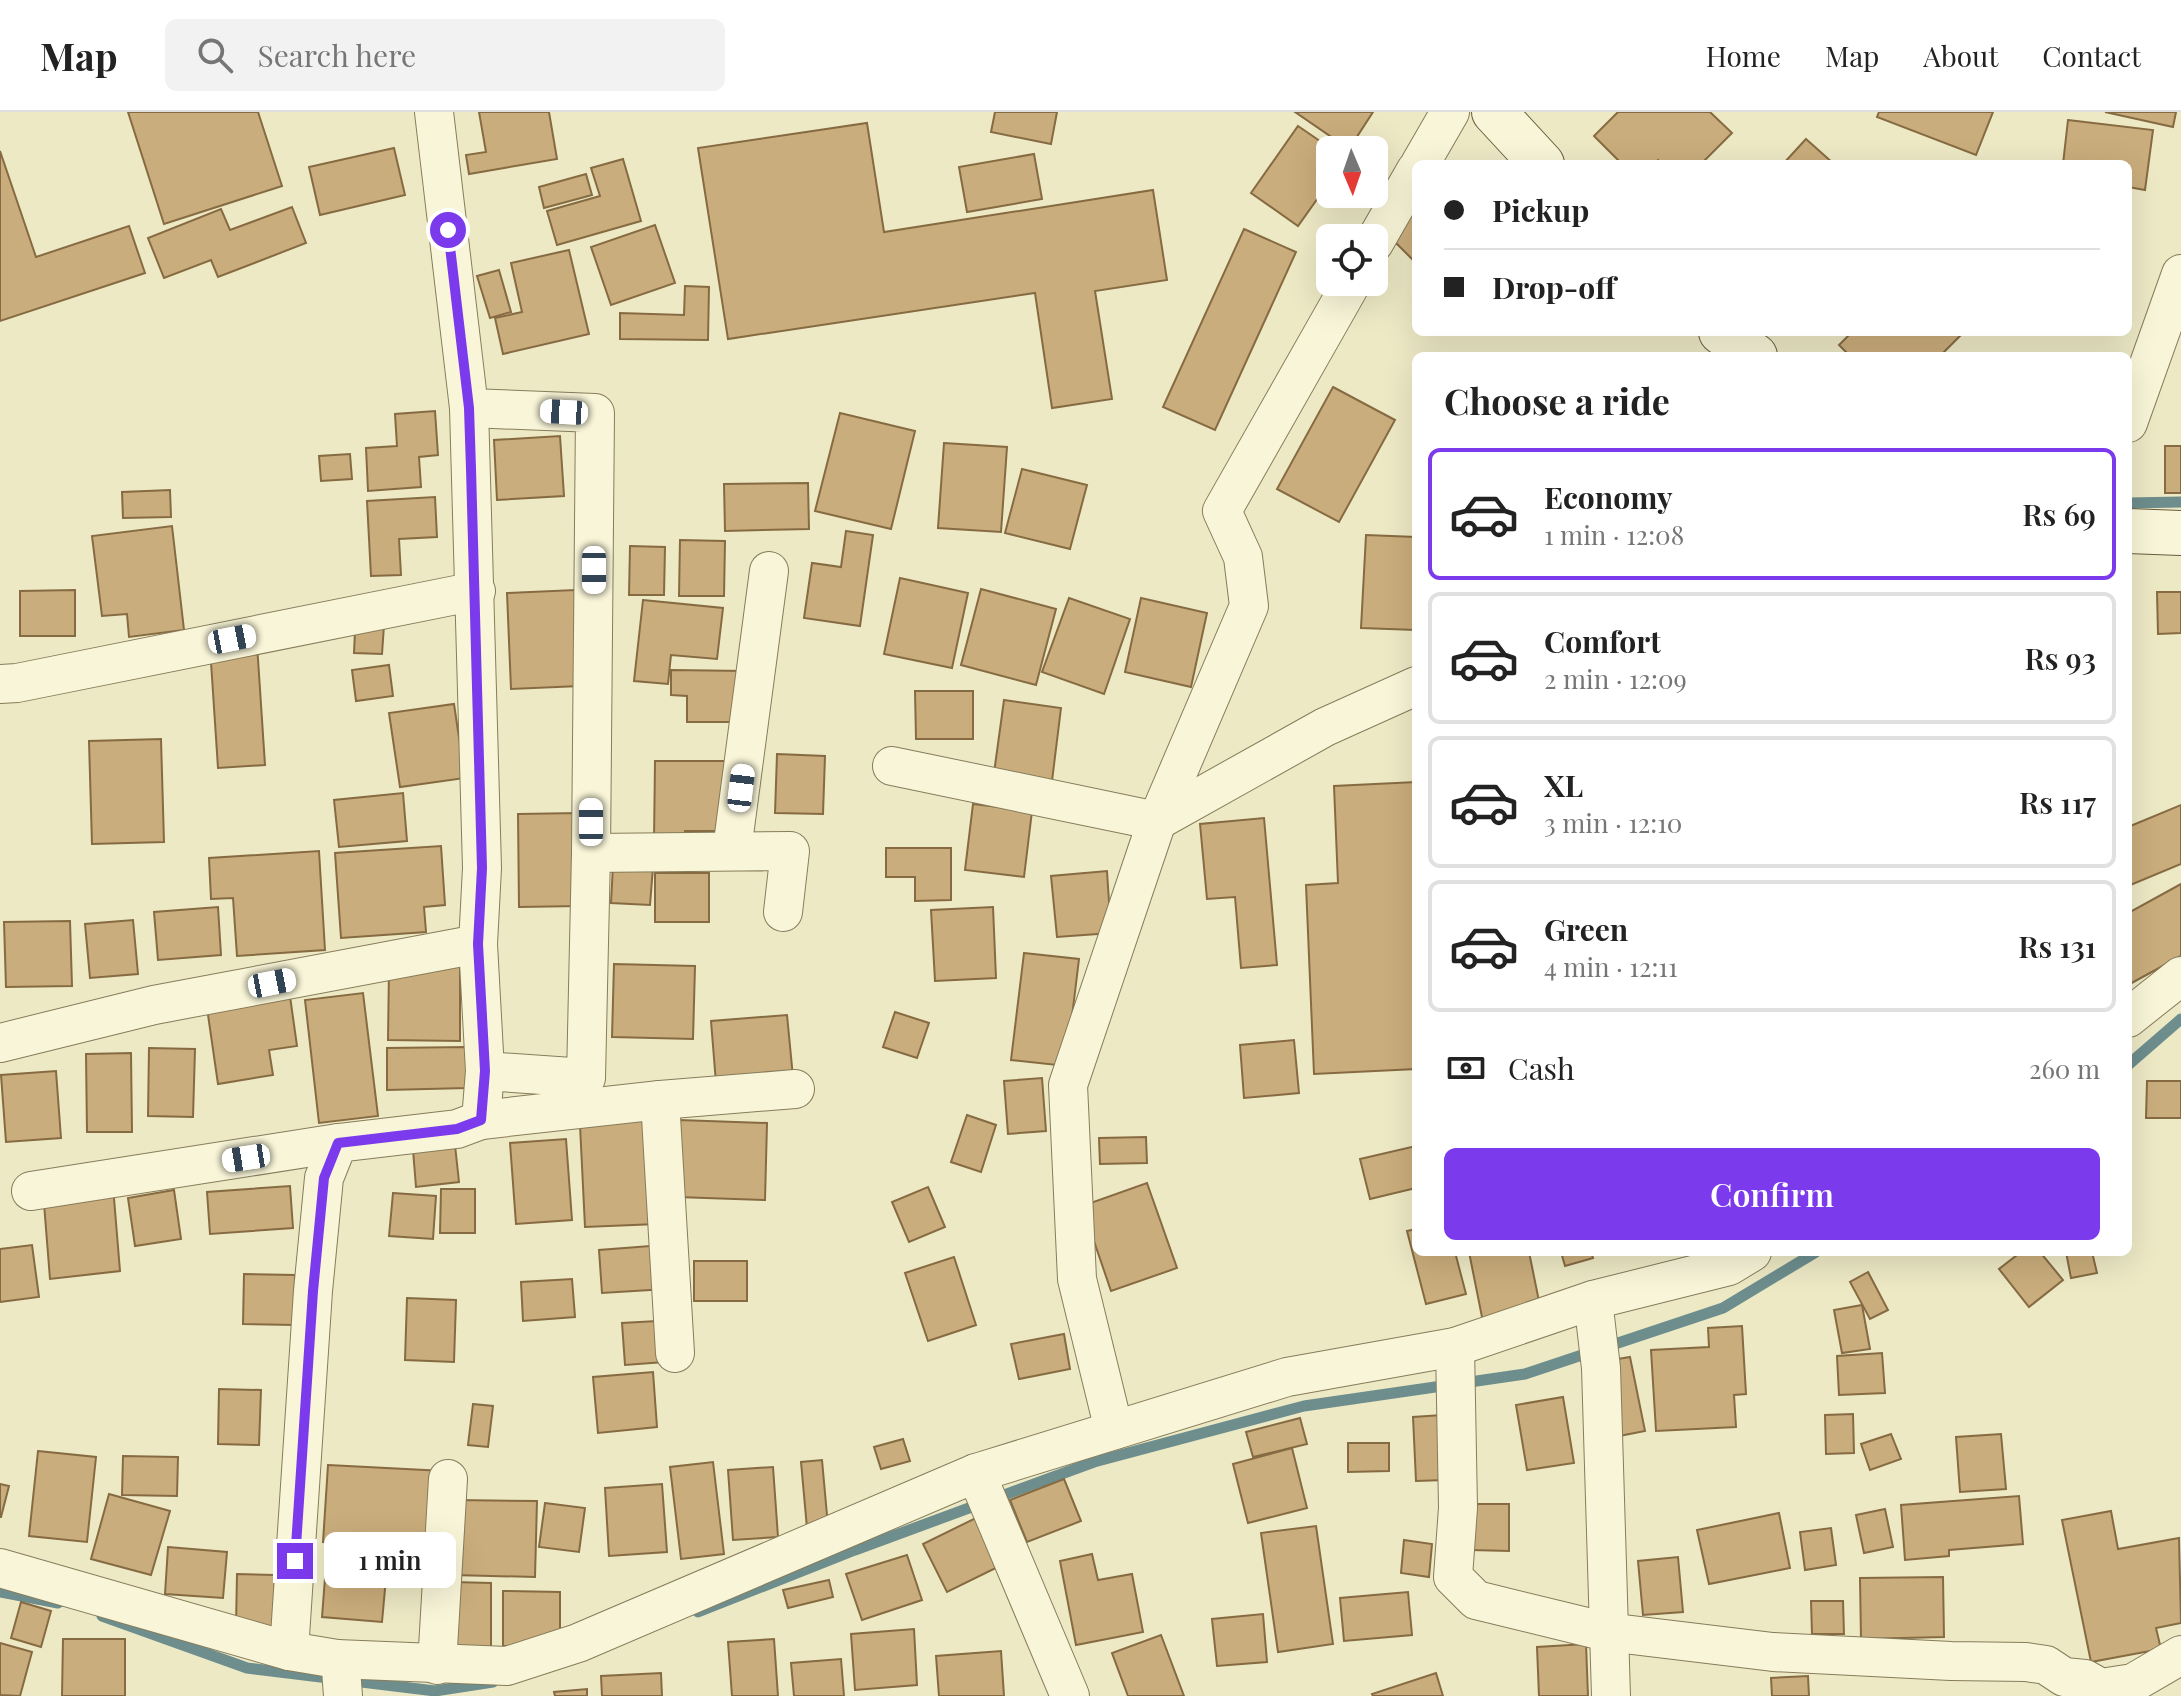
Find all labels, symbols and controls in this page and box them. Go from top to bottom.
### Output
search box [165,19,725,91]
text: Map [40,30,117,81]
icon: search [193,33,237,77]
text: Search here [257,35,416,75]
text: Home [1706,37,1781,74]
text: Map [1825,37,1879,74]
text: About [1923,37,1998,74]
text: Contact [2042,37,2141,74]
north arrow [1316,136,1388,208]
map controls [1316,136,1388,296]
text: Pickup [1492,190,1589,230]
route start [430,212,466,248]
button: locate [1316,224,1388,296]
text: Drop-off [1492,267,1616,307]
text: Choose a ride [1444,376,1670,424]
car [539,399,589,425]
text: Economy [1544,477,1673,517]
icon: car [1448,478,1520,550]
text: Rs 69 [2022,494,2096,534]
text: 1 min · 12:08 [1544,517,1684,552]
car [582,546,606,594]
text: Comfort [1544,621,1661,661]
icon: car [1448,622,1520,694]
car [206,623,258,655]
text: Rs 93 [2024,638,2096,678]
text: 2 min · 12:09 [1544,661,1687,696]
car [726,763,756,813]
text: XL [1544,765,1583,805]
icon: car [1448,766,1520,838]
text: Rs 117 [2019,782,2096,822]
car [579,798,603,846]
text: 3 min · 12:10 [1544,805,1682,840]
text: Green [1544,909,1628,949]
icon: car [1448,910,1520,982]
text: Rs 131 [2018,926,2096,966]
text: 4 min · 12:11 [1544,949,1678,984]
car [246,967,298,999]
icon: cash [1444,1046,1488,1090]
text: Cash [1508,1048,1575,1088]
text: 260 m [2029,1051,2100,1086]
car [220,1142,272,1174]
button: Confirm [1444,1148,2100,1240]
callout: 1 min [323,1533,455,1589]
text: 1 min [358,1542,422,1577]
route end [277,1543,313,1579]

